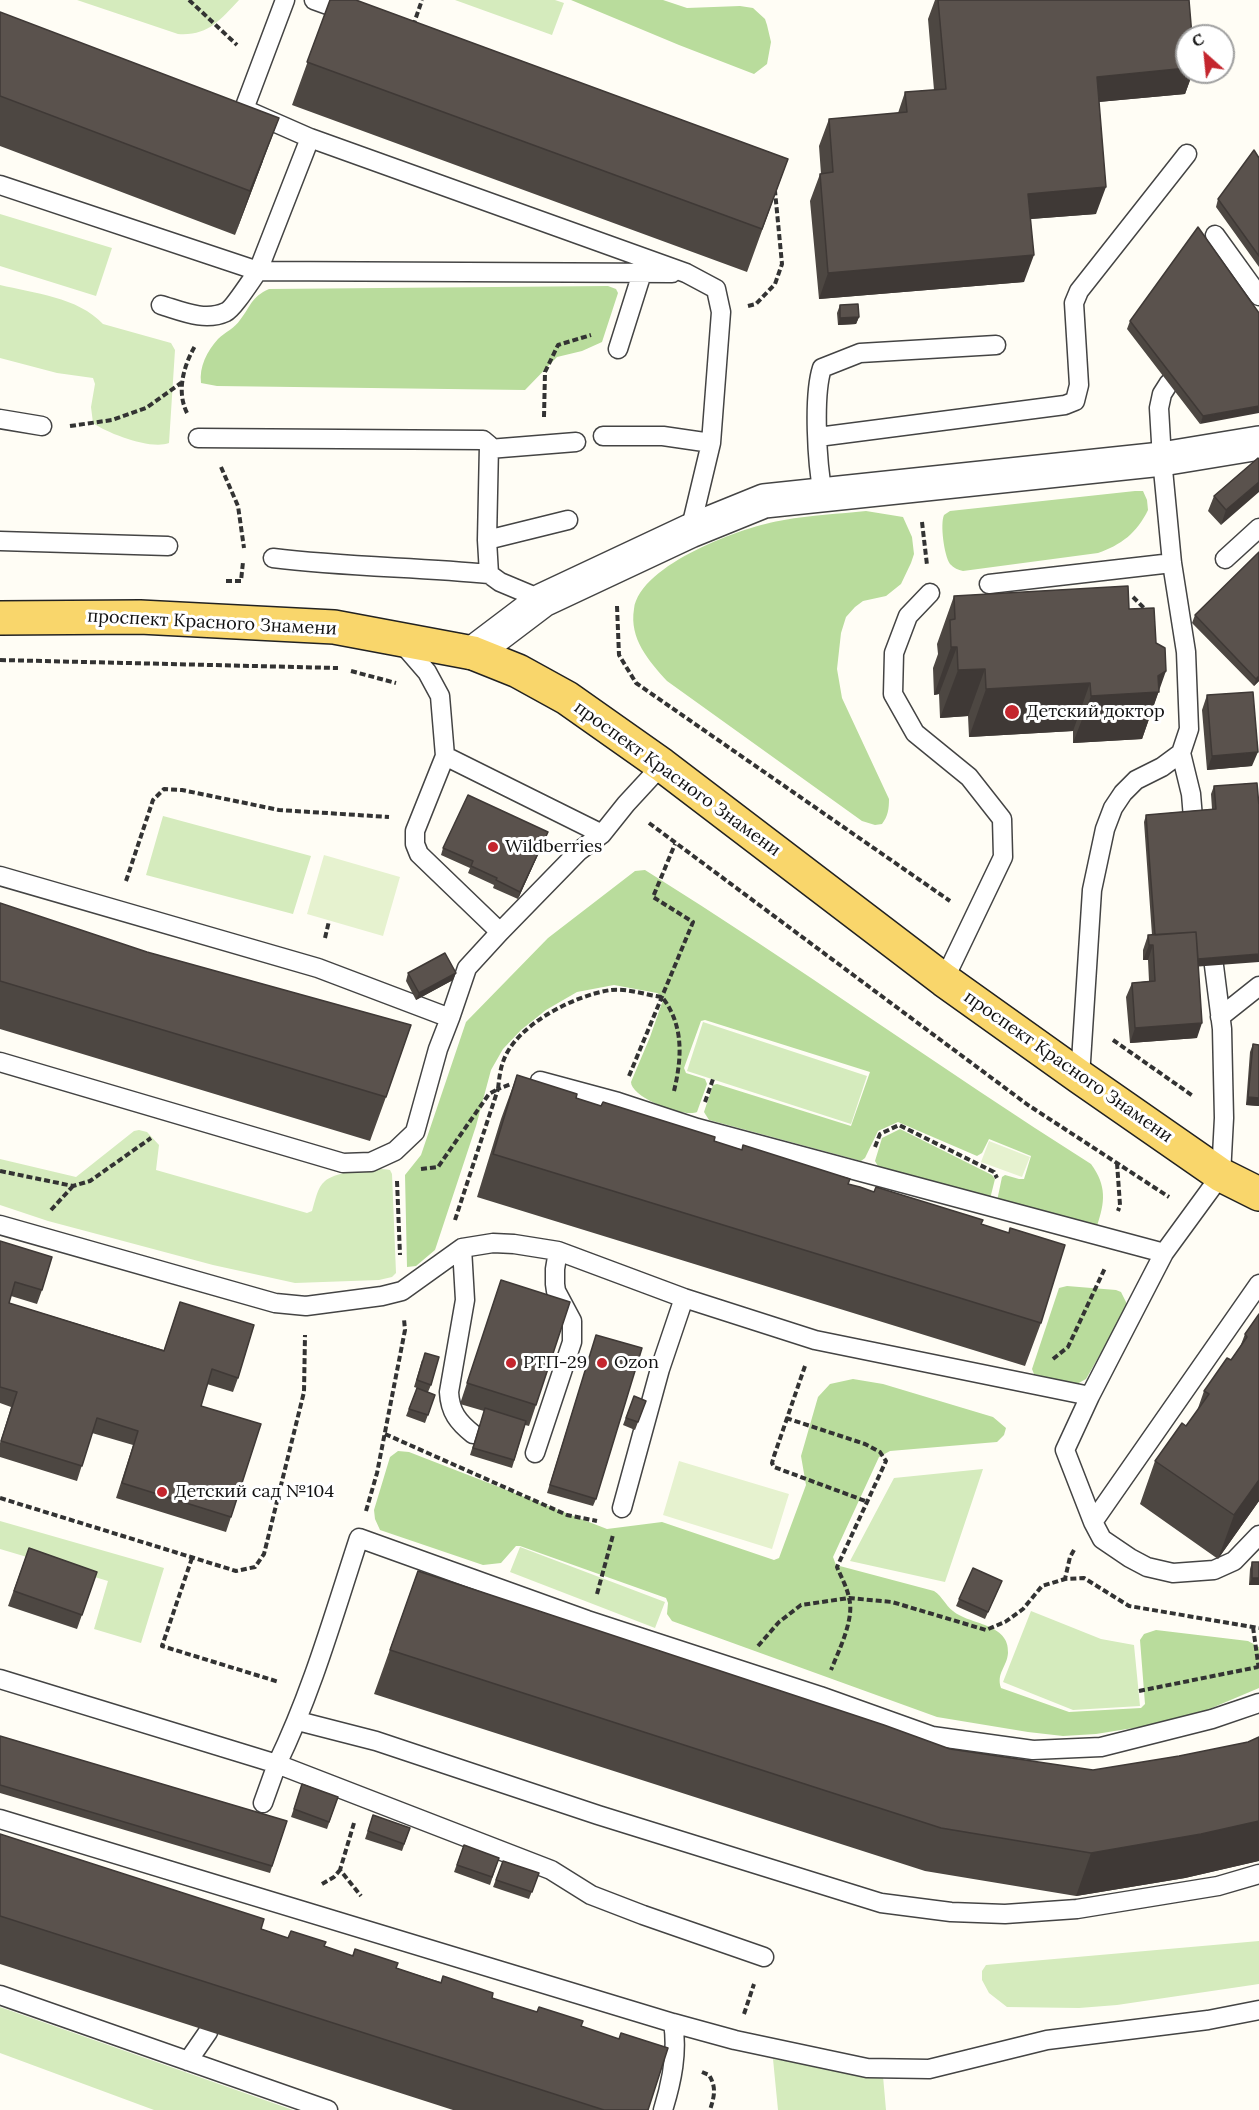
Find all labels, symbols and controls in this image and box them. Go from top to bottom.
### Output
north arrow [1175,24,1235,84]
text: С [1188,28,1207,51]
street label: проспект Красного Знамени [87,606,337,640]
street label: проспект Красного Знамени [570,697,784,861]
place label: Детский доктор [1026,701,1165,723]
marker: Детский доктор [1003,703,1021,721]
place label: Wildberries [505,836,602,858]
marker: Wildberries [486,840,500,854]
street label: проспект Красного Знамени [959,986,1177,1148]
place label: РТП-29 [523,1352,587,1374]
place label: Ozon [614,1352,659,1374]
marker: РТП-29 [504,1356,518,1370]
marker: Ozon [595,1356,609,1370]
place label: Детский сад №104 [174,1481,334,1503]
marker: Детский сад №104 [155,1485,169,1499]

